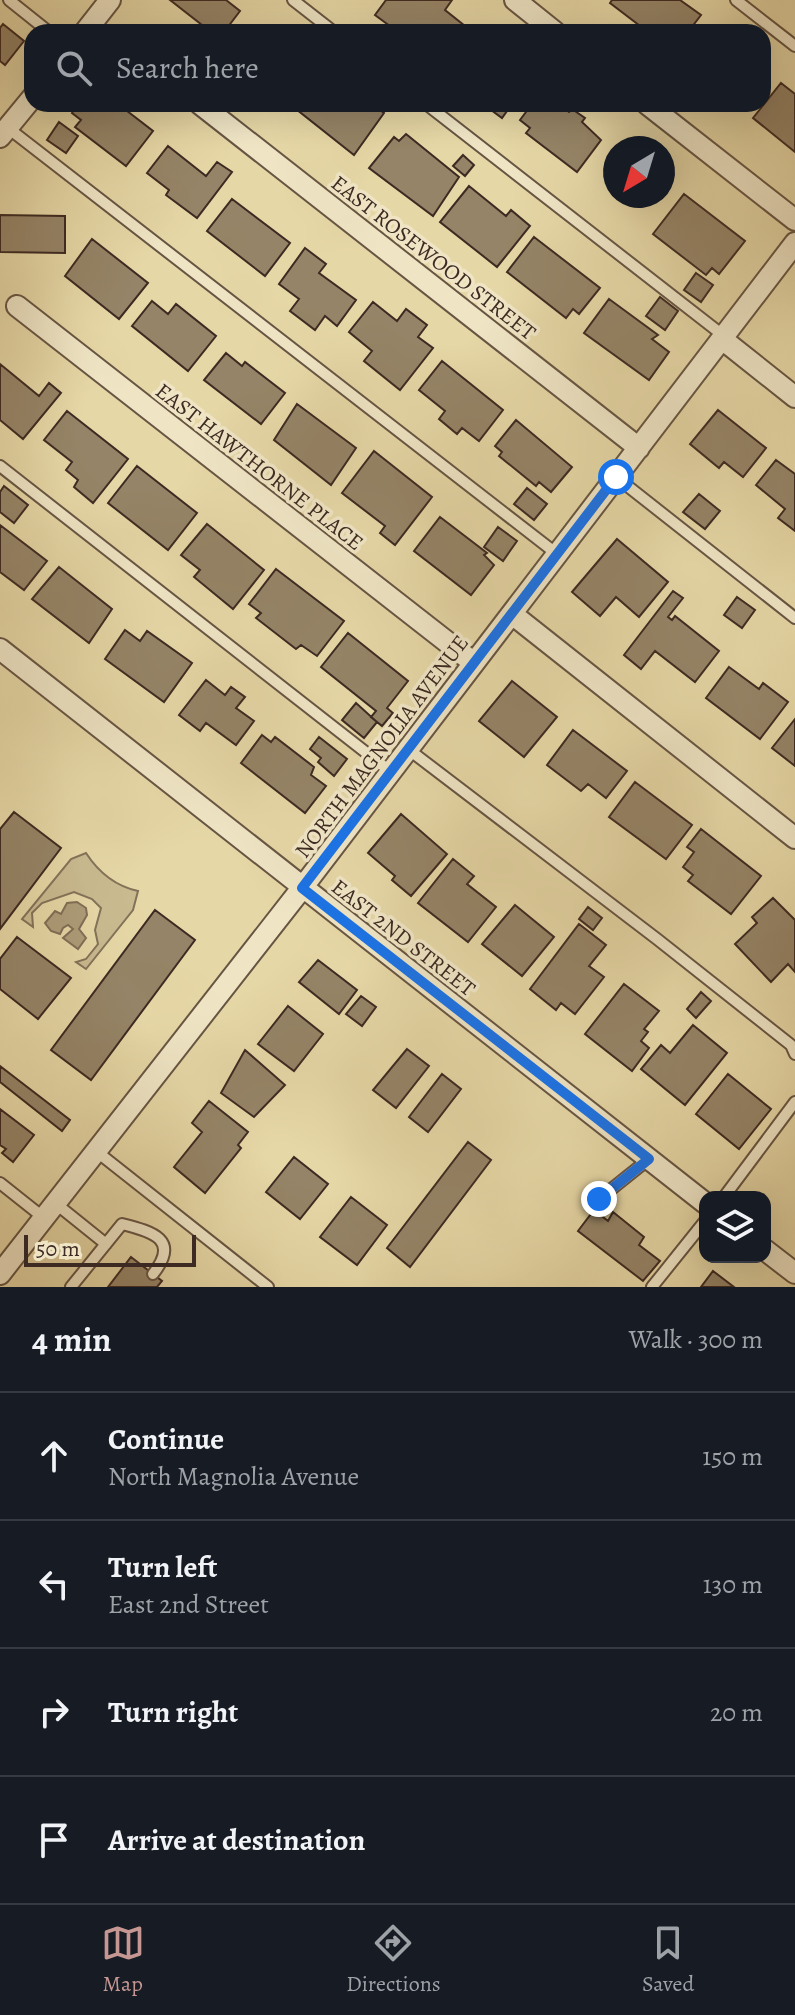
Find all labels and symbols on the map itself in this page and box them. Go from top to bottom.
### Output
north arrow [603,136,675,208]
street label: EAST ROSEWOOD STREET [325,168,542,347]
street label: EAST HAWTHORNE PLACE [149,376,370,558]
route start [598,459,634,495]
street label: NORTH MAGNOLIA AVENUE [288,629,476,864]
street label: EAST 2ND STREET [325,872,482,1004]
route end [581,1181,617,1217]
scale bar [24,1231,196,1267]

